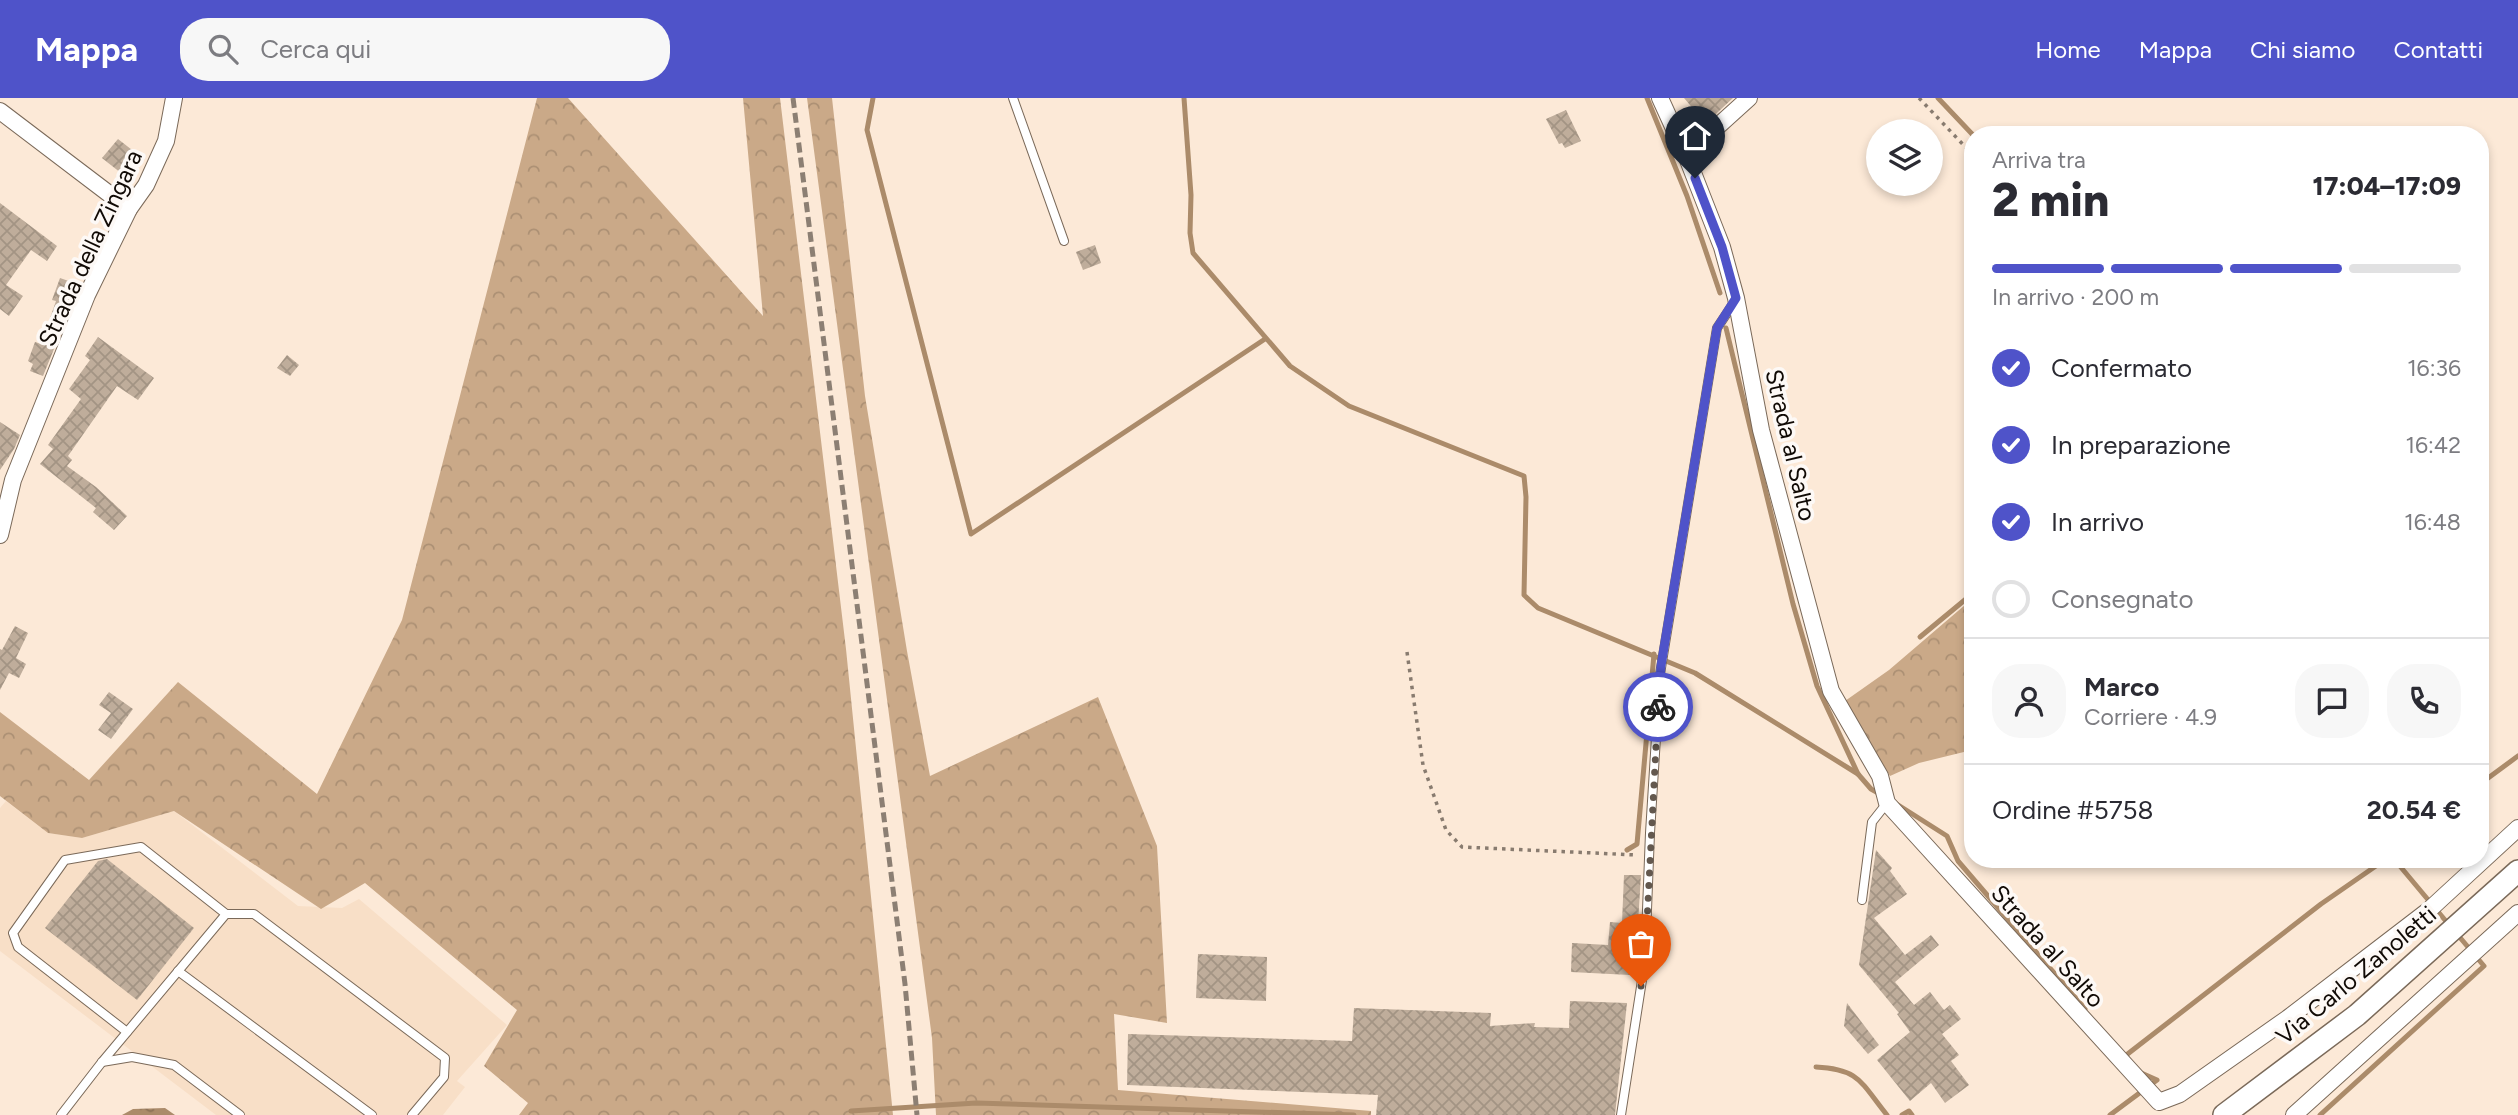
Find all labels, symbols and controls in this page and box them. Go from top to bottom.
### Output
search box [180,18,670,81]
text: Mappa [35,30,138,69]
icon: search [204,30,242,68]
text: Cerca qui [260,33,371,65]
text: Home [2035,35,2101,64]
text: Mappa [2139,35,2212,64]
text: Chi siamo [2250,35,2355,64]
text: Contatti [2393,35,2483,64]
pin [1665,106,1725,178]
icon: home [1676,117,1714,155]
map controls [1866,119,1943,196]
button: layers [1866,119,1943,196]
street label: Strada della Zingara [32,145,148,351]
text: Arriva tra [1992,146,2086,174]
text: 17:04–17:09 [2313,170,2461,202]
text: 2 min [1992,172,2109,228]
text: In arrivo · 200 m [1992,283,2159,311]
icon: check [1992,349,2030,387]
text: Confermato [2051,352,2192,384]
text: 16:36 [2407,354,2461,382]
street label: Strada al Salto [1759,366,1823,524]
icon: check [1992,426,2030,464]
text: In preparazione [2051,429,2231,461]
text: 16:42 [2406,431,2461,459]
icon: check [1992,503,2030,541]
text: In arrivo [2051,506,2144,538]
text: 16:48 [2404,508,2461,536]
text: Consegnato [2051,583,2194,615]
button: person [1992,664,2066,738]
button: chat [2295,664,2369,738]
button: phone [2387,664,2461,738]
text: Marco [2084,671,2159,703]
courier [1623,672,1693,742]
icon: bike [1639,688,1677,726]
text: Corriere · 4.9 [2084,703,2217,731]
text: Ordine #5758 [1992,794,2154,826]
text: 20.54 € [2367,794,2461,826]
street label: Strada al Salto [1985,879,2111,1013]
street label: Via Carlo Zanoletti [2270,900,2442,1050]
pin [1611,914,1671,986]
icon: bag [1622,925,1660,963]

